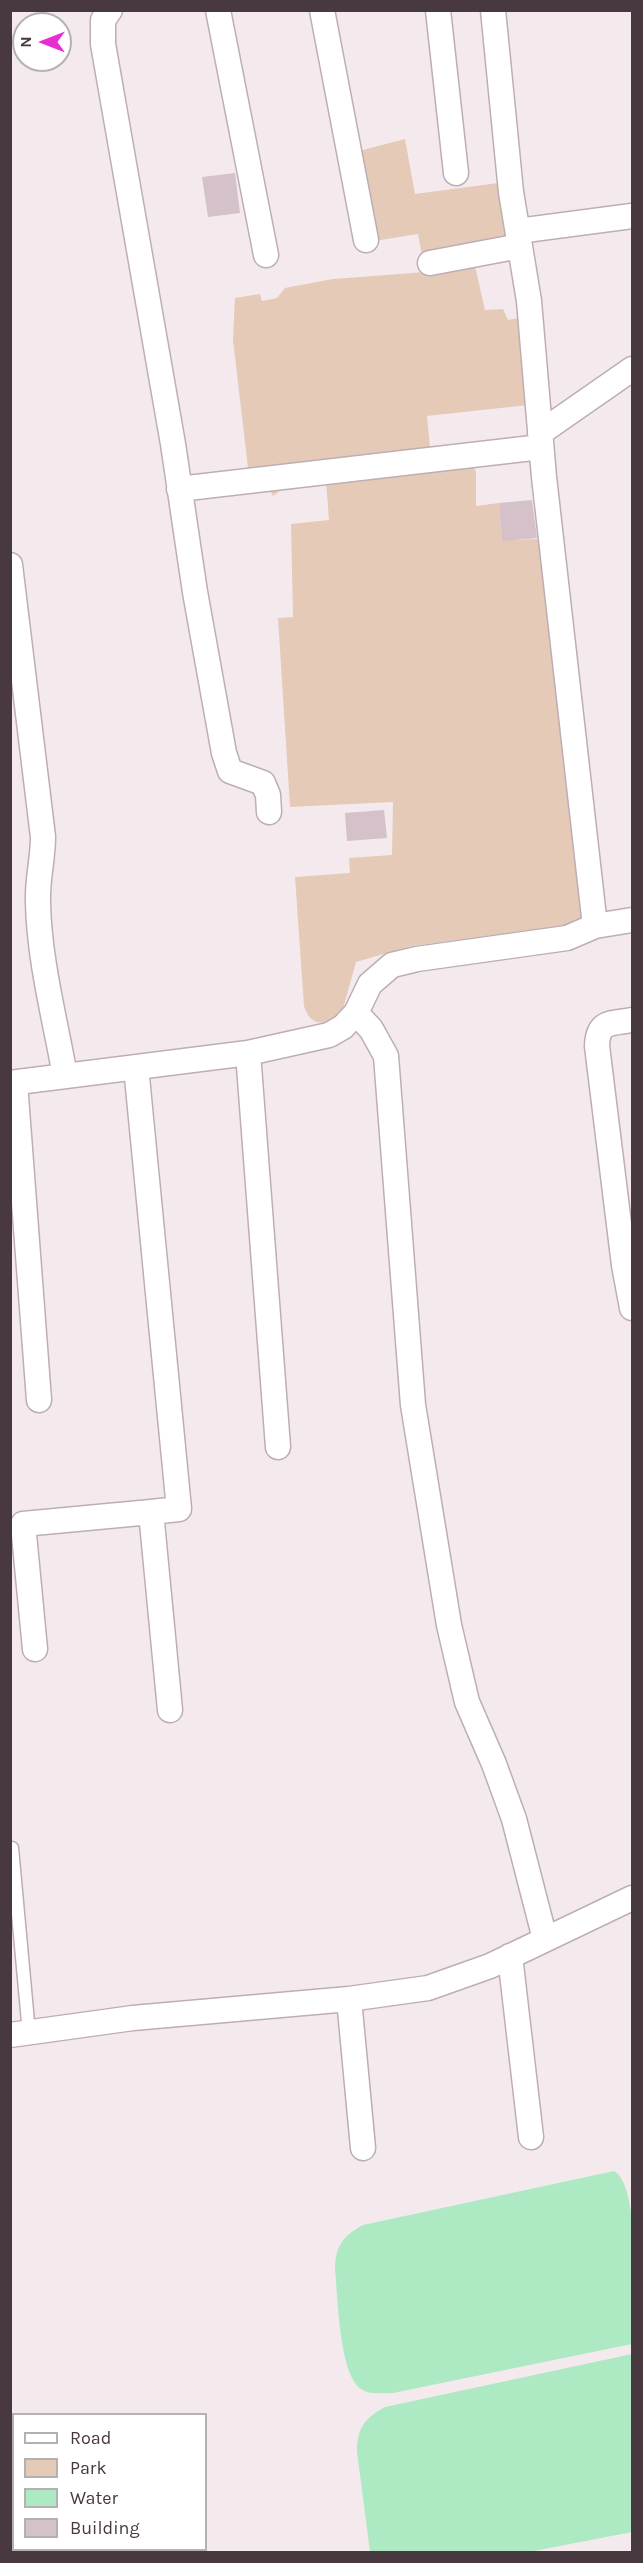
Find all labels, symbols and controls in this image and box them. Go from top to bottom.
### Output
north arrow [12,12,72,72]
text: N [16,36,35,48]
legend [12,2413,207,2551]
text: Road [70,2427,111,2449]
text: Park [70,2457,107,2479]
text: Water [70,2487,118,2509]
text: Building [70,2517,140,2539]

